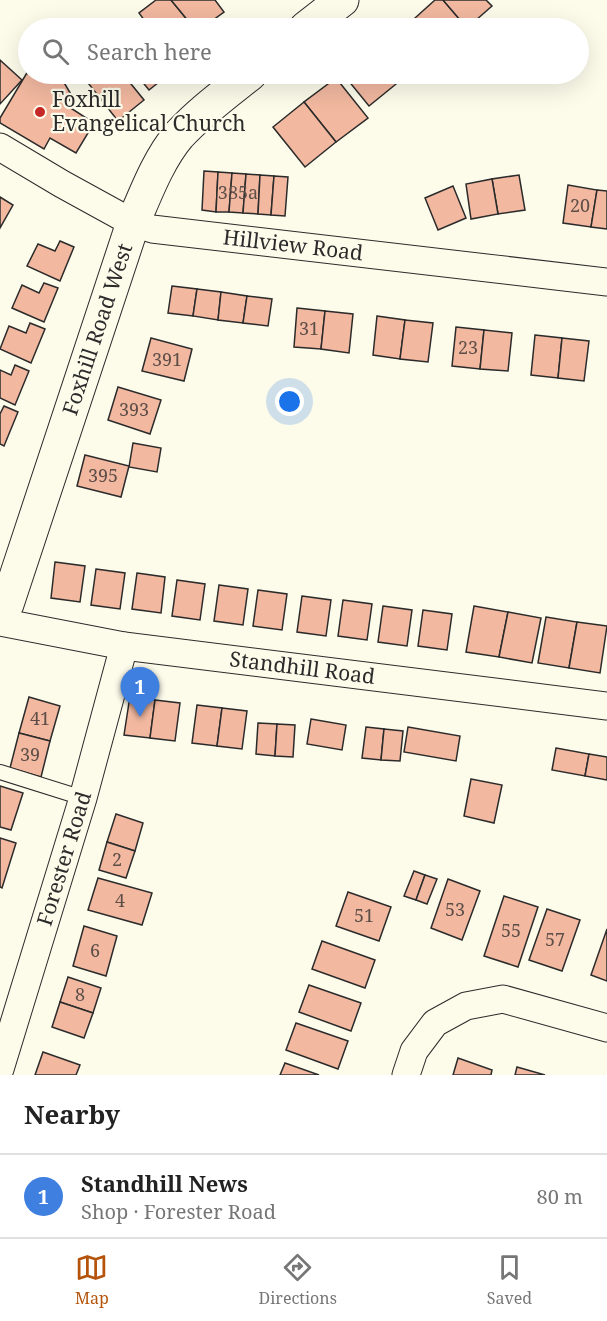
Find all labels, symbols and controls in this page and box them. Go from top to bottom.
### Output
search box [18,18,589,84]
icon: search [39,35,72,68]
text: Search here [87,36,212,66]
place label: Foxhill Evangelical Church [52,85,246,137]
marker: Foxhill Evangelical Church [33,105,47,119]
house number: 385a [218,180,258,204]
house number: 20 [570,193,590,217]
street label: Hillview Road [221,222,365,266]
street label: Foxhill Road West [55,240,138,419]
house number: 31 [299,316,319,340]
house number: 23 [458,335,478,359]
house number: 391 [152,347,182,371]
your location [275,387,304,416]
house number: 393 [119,397,149,421]
house number: 395 [88,463,118,487]
street label: Standhill Road [228,644,377,690]
pin: 1 [120,668,160,717]
house number: 41 [30,706,50,730]
house number: 39 [20,742,40,766]
street label: Forester Road [30,788,97,929]
house number: 2 [112,847,122,871]
house number: 4 [115,888,125,912]
house number: 53 [445,897,465,921]
house number: 51 [354,903,374,927]
house number: 55 [501,918,521,942]
house number: 57 [545,927,565,951]
house number: 6 [90,938,100,962]
house number: 8 [75,982,85,1006]
text: Nearby [24,1096,120,1132]
text: Standhill News [81,1168,248,1198]
text: 1 [38,1183,49,1210]
text: 80 m [537,1183,583,1210]
text: Shop · Forester Road [81,1198,276,1225]
tab: Map [75,1251,109,1309]
tab: Directions [259,1251,337,1309]
tab: Saved [487,1251,532,1309]

